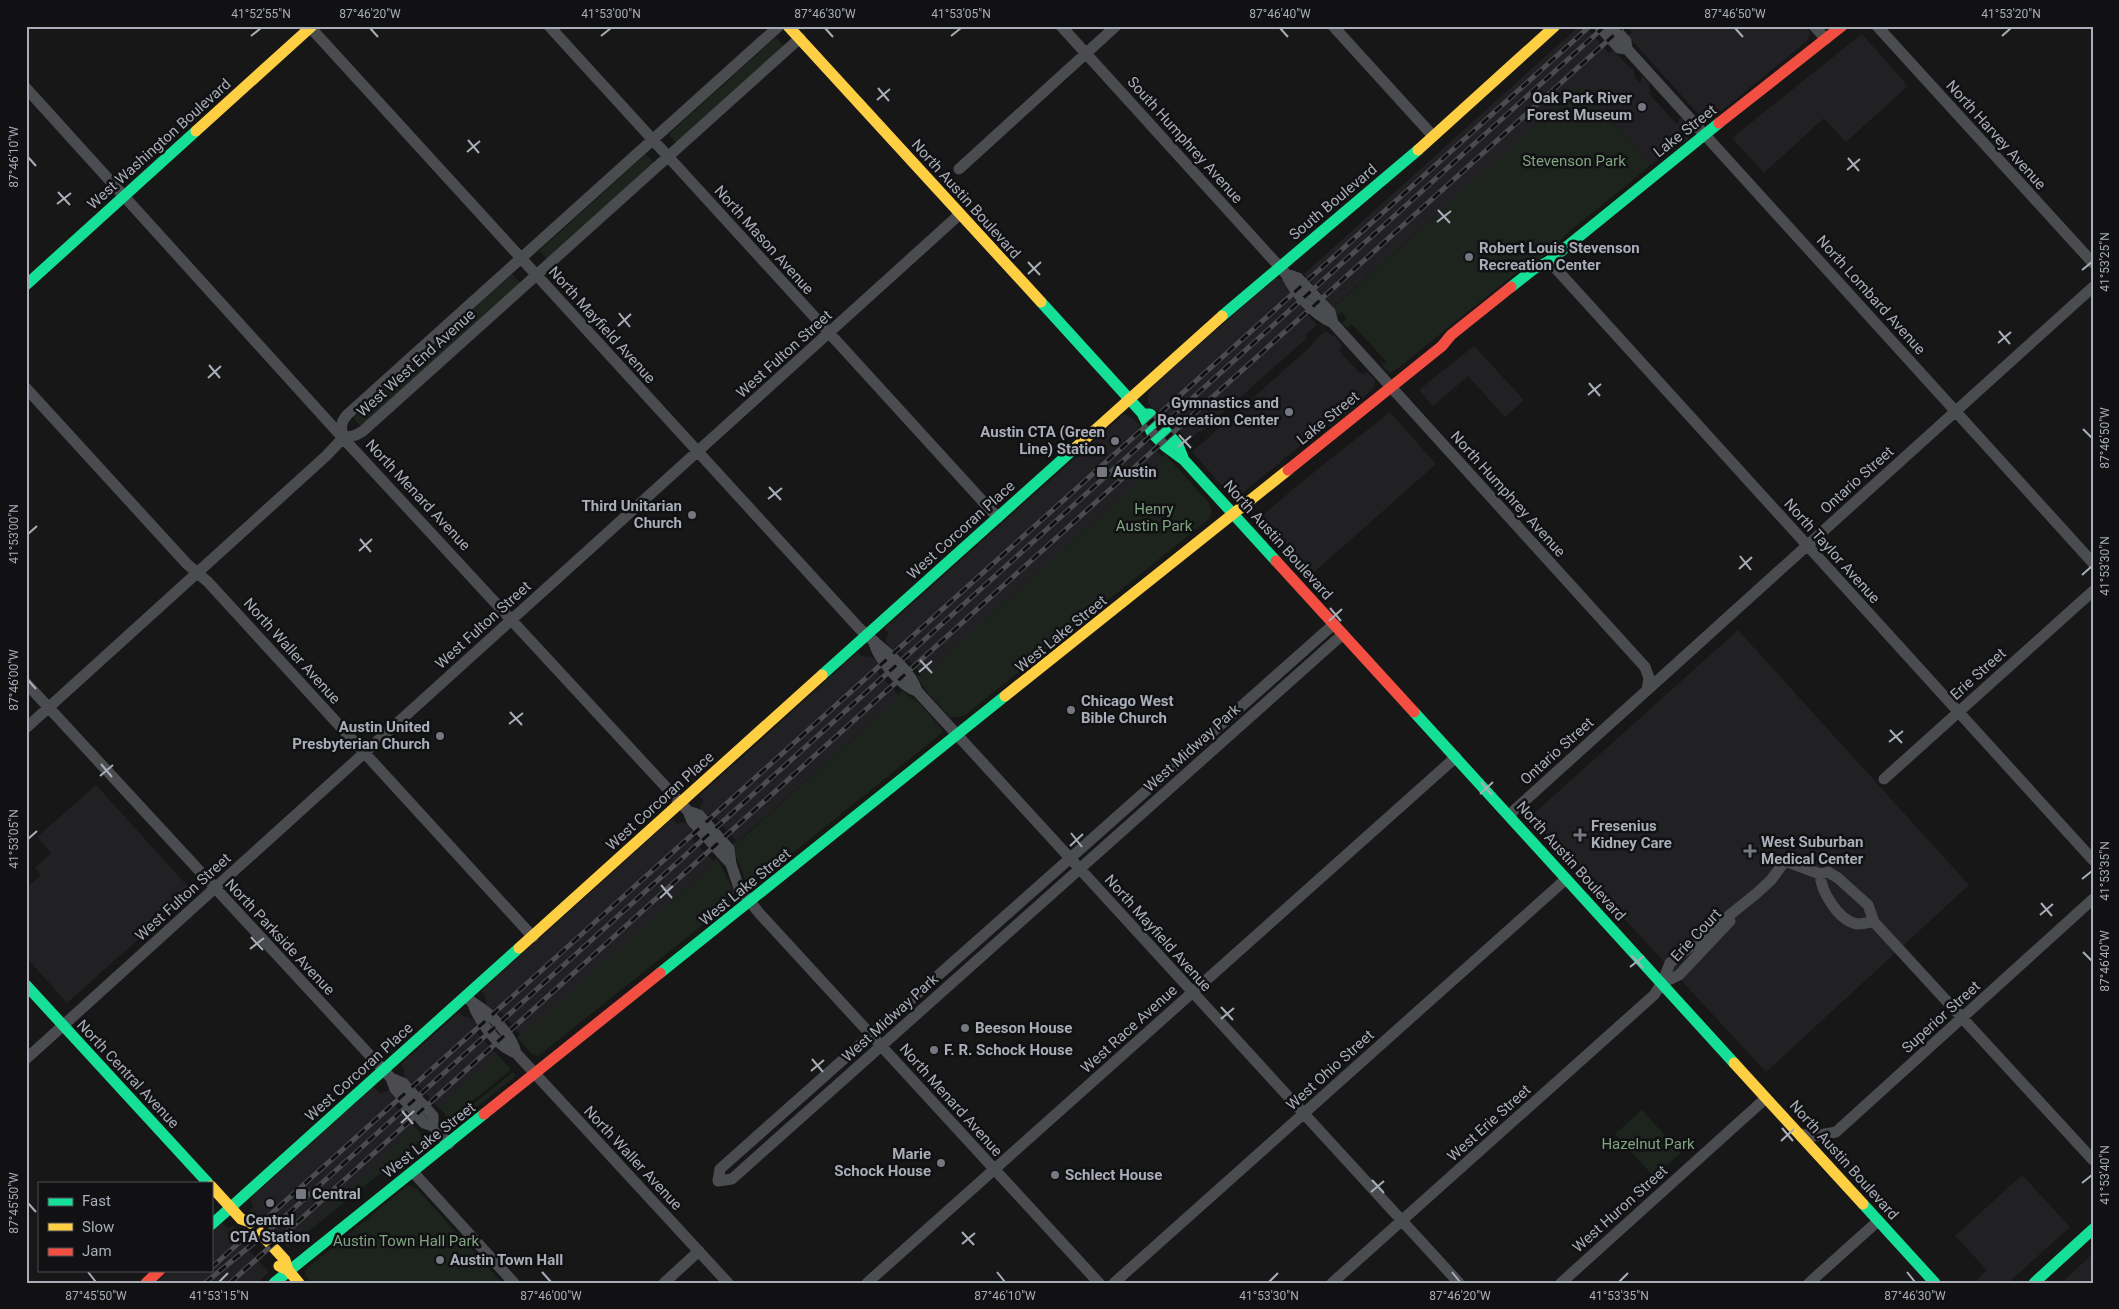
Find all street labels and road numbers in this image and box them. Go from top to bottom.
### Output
street label: South Humphrey Avenue [1123,73,1247,207]
street label: West Washington Boulevard [84,75,234,213]
street label: North Harvey Avenue [1942,77,2050,193]
street label: Lake Street [1650,101,1720,161]
street label: North Austin Boulevard [908,136,1024,262]
street label: South Boulevard [1285,160,1381,244]
street label: North Mason Avenue [710,182,818,298]
street label: North Lombard Avenue [1813,232,1929,358]
street label: North Mayfield Avenue [545,263,659,387]
street label: West West End Avenue [353,305,479,421]
street label: West Fulton Street [733,306,836,402]
street label: Lake Street [1293,387,1363,449]
street label: North Humphrey Avenue [1447,427,1569,561]
street label: North Menard Avenue [362,436,474,554]
street label: Ontario Street [1817,442,1897,518]
street label: West Corcoran Place [903,477,1019,583]
street label: North Austin Boulevard [1220,477,1336,603]
street label: North Taylor Avenue [1780,495,1884,607]
street label: West Fulton Street [432,577,535,673]
street label: West Lake Street [1012,592,1110,676]
street label: North Waller Avenue [240,594,344,708]
street label: Erie Street [1947,644,2010,704]
street label: West Midway Park [1140,700,1244,796]
street label: Ontario Street [1517,713,1597,789]
street label: West Corcoran Place [602,748,718,854]
street label: North Austin Boulevard [1513,798,1629,924]
street label: West Lake Street [696,845,794,929]
street label: West Fulton Street [132,849,235,945]
street label: North Mayfield Avenue [1101,871,1215,995]
street label: North Parkside Avenue [221,875,339,999]
street label: Erie Court [1667,905,1725,965]
street label: West Midway Park [838,970,942,1066]
street label: Superior Street [1898,977,1984,1057]
street label: West Race Avenue [1077,981,1181,1077]
street label: North Central Avenue [73,1016,183,1132]
street label: West Corcoran Place [301,1019,417,1125]
street label: West Ohio Street [1283,1026,1378,1114]
street label: North Menard Avenue [896,1040,1006,1160]
street label: West Erie Street [1444,1081,1534,1165]
street label: North Austin Boulevard [1786,1097,1902,1223]
street label: West Lake Street [379,1098,479,1182]
street label: North Waller Avenue [580,1102,686,1214]
street label: West Huron Street [1569,1162,1671,1256]

